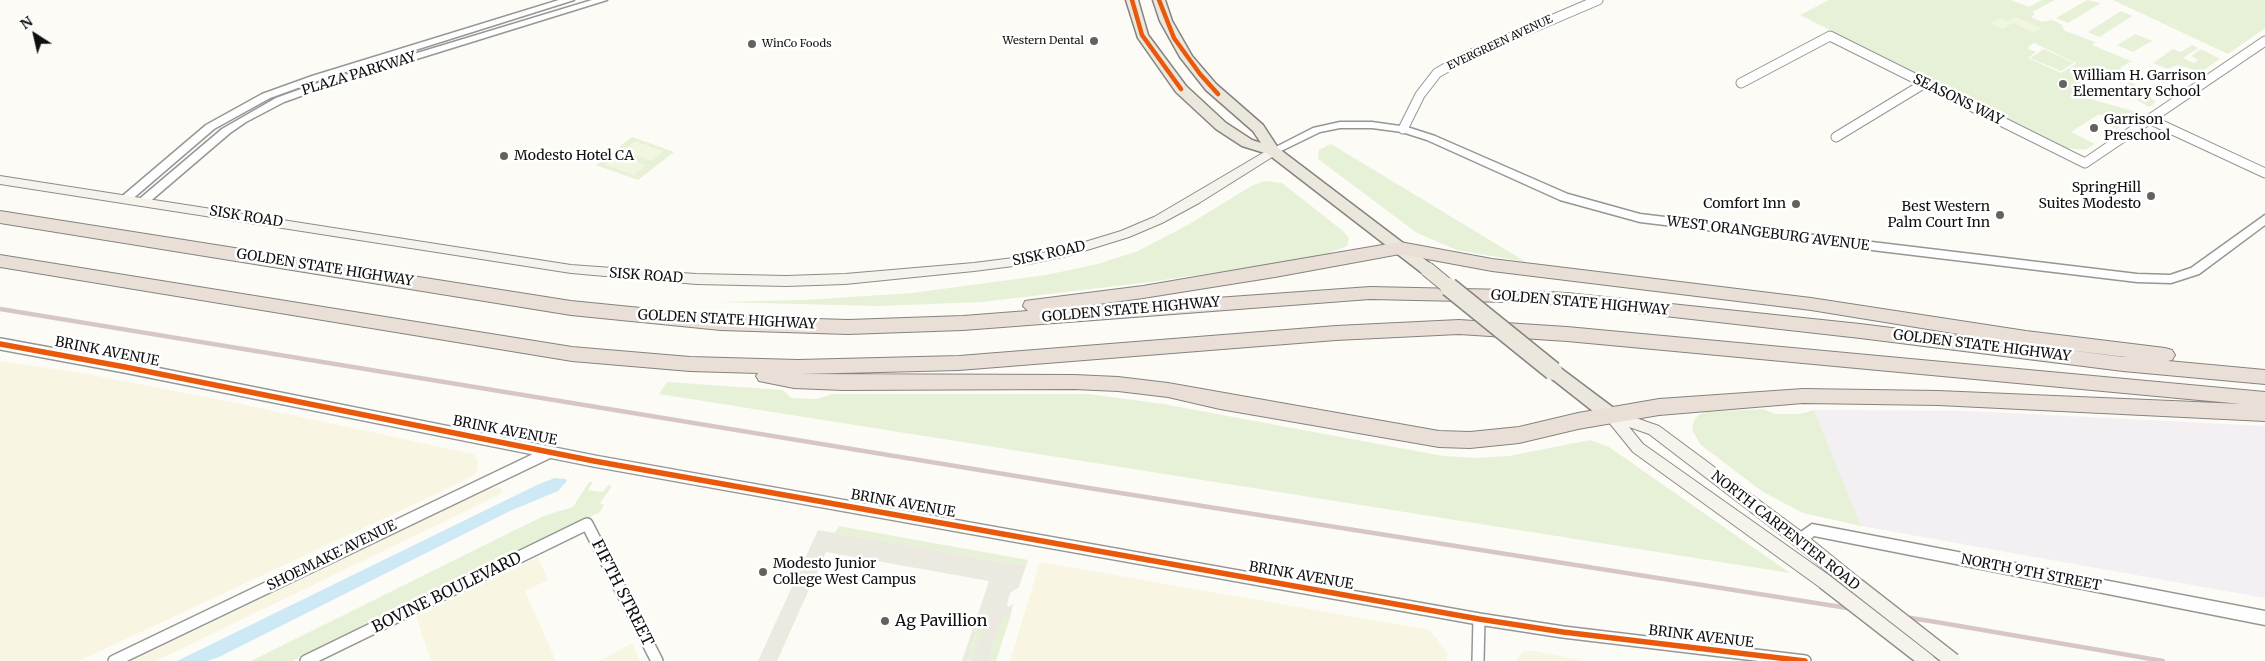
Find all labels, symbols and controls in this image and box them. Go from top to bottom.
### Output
north arrow [10,10,60,60]
text: N [17,12,36,33]
street label: EVERGREEN AVENUE [1445,13,1555,73]
place label: Western Dental [1002,34,1084,48]
marker: Western Dental [1088,35,1100,47]
place label: WinCo Foods [762,37,832,51]
marker: WinCo Foods [746,38,758,50]
street label: PLAZA PARKWAY [300,49,418,99]
place label: William H. Garrison Elementary School [2073,68,2206,100]
street label: SEASONS WAY [1910,71,2006,129]
marker: William H. Garrison Elementary School [2057,78,2069,90]
place label: Garrison Preschool [2104,112,2170,144]
marker: Garrison Preschool [2088,122,2100,134]
place label: Modesto Hotel CA [514,148,634,164]
marker: Modesto Hotel CA [498,150,510,162]
place label: SpringHill Suites Modesto [2039,180,2141,212]
marker: SpringHill Suites Modesto [2145,190,2157,202]
place label: Comfort Inn [1703,196,1786,212]
marker: Comfort Inn [1790,198,1802,210]
place label: Best Western Palm Court Inn [1888,199,1990,232]
street label: SISK ROAD [208,203,284,231]
marker: Best Western Palm Court Inn [1994,209,2006,221]
street label: WEST ORANGEBURG AVENUE [1666,213,1870,255]
street label: SISK ROAD [1011,238,1087,270]
street label: GOLDEN STATE HIGHWAY [235,246,415,290]
street label: SISK ROAD [608,265,684,287]
street label: GOLDEN STATE HIGHWAY [1490,287,1670,319]
street label: GOLDEN STATE HIGHWAY [1041,294,1221,326]
street label: GOLDEN STATE HIGHWAY [637,307,817,333]
street label: GOLDEN STATE HIGHWAY [1892,327,2072,365]
street label: BRINK AVENUE [53,334,161,370]
street label: BRINK AVENUE [451,413,559,449]
street label: NORTH CARPENTER ROAD [1707,468,1863,594]
street label: BRINK AVENUE [849,487,957,521]
street label: SHOEMAKE AVENUE [264,517,400,595]
street label: FIFTH STREET [587,537,657,649]
street label: BOVINE BOULEVARD [369,548,525,638]
street label: NORTH 9TH STREET [1959,551,2103,595]
place label: Modesto Junior College West Campus [773,556,916,588]
street label: BRINK AVENUE [1247,559,1355,593]
marker: Modesto Junior College West Campus [757,566,769,578]
place label: Ag Pavillion [895,611,987,631]
marker: Ag Pavillion [879,615,891,627]
street label: BRINK AVENUE [1647,622,1755,652]

